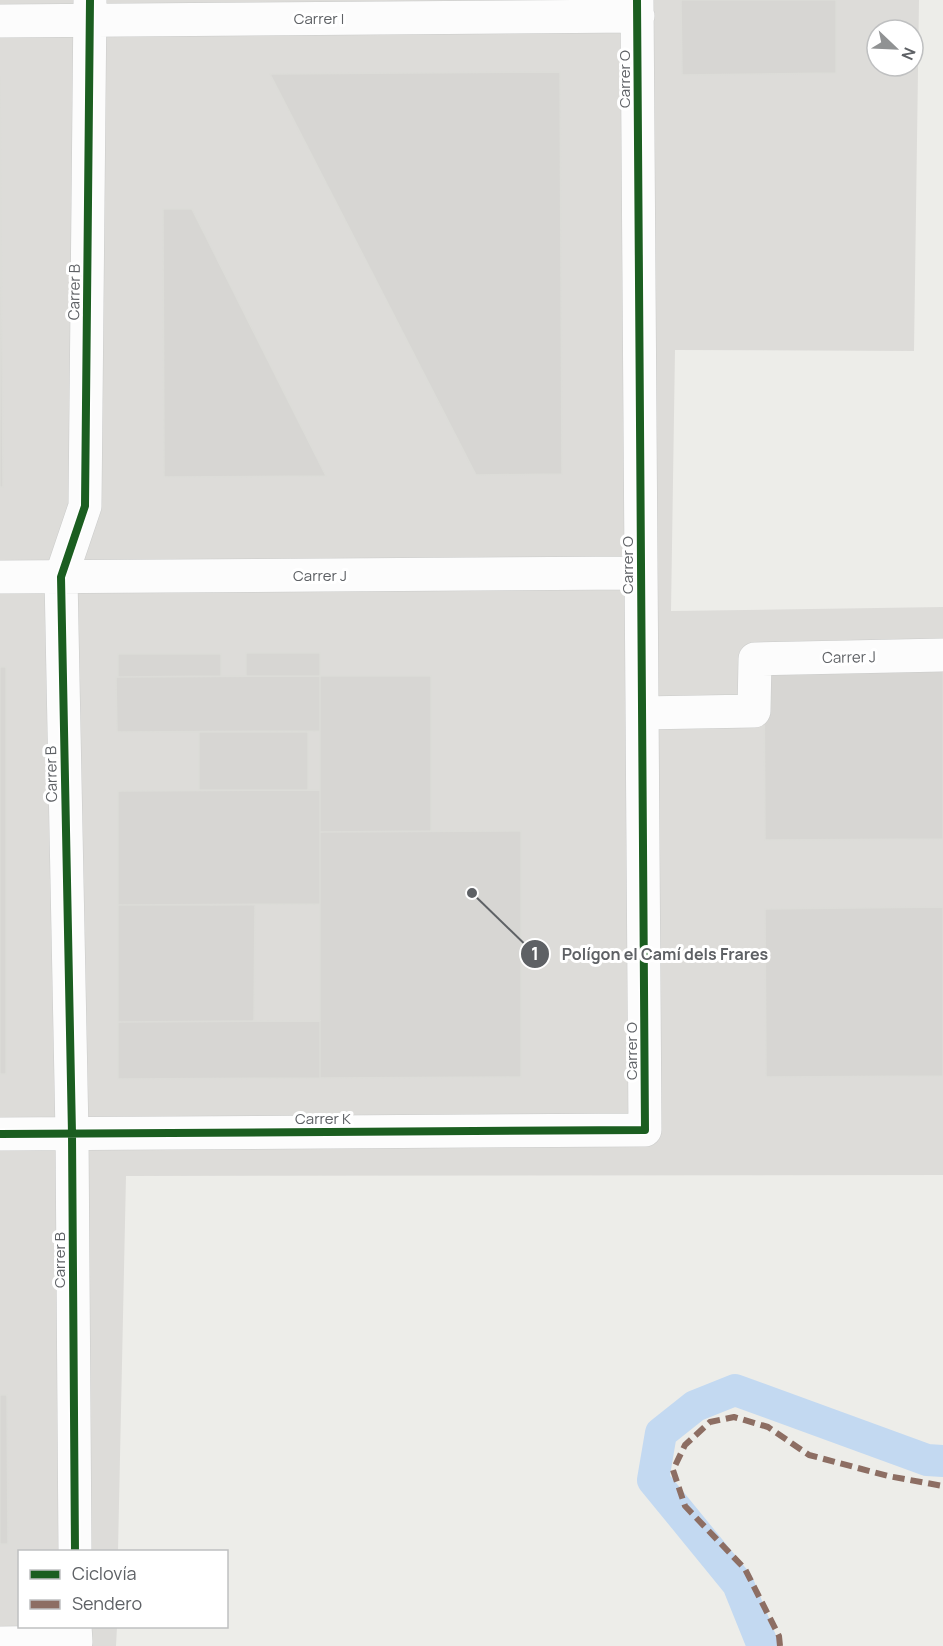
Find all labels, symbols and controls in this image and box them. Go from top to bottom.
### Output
street label: Carrer I [294,8,344,29]
north arrow [865,18,925,78]
text: N [896,44,921,63]
street label: Carrer O [614,50,635,108]
street label: Carrer B [63,264,85,320]
street label: Carrer O [617,536,638,594]
street label: Carrer J [293,565,347,586]
street label: Carrer J [822,646,876,668]
street label: Carrer B [40,746,62,802]
callout: Polígon el Camí dels Frares [520,937,780,971]
text: 1 [531,941,539,965]
text: Polígon el Camí dels Frares [562,943,769,965]
street label: Carrer O [621,1022,642,1080]
street label: Carrer K [295,1108,351,1129]
street label: Carrer B [49,1232,70,1288]
legend [18,1550,228,1628]
text: Ciclovía [72,1561,137,1585]
text: Sendero [72,1591,142,1615]

